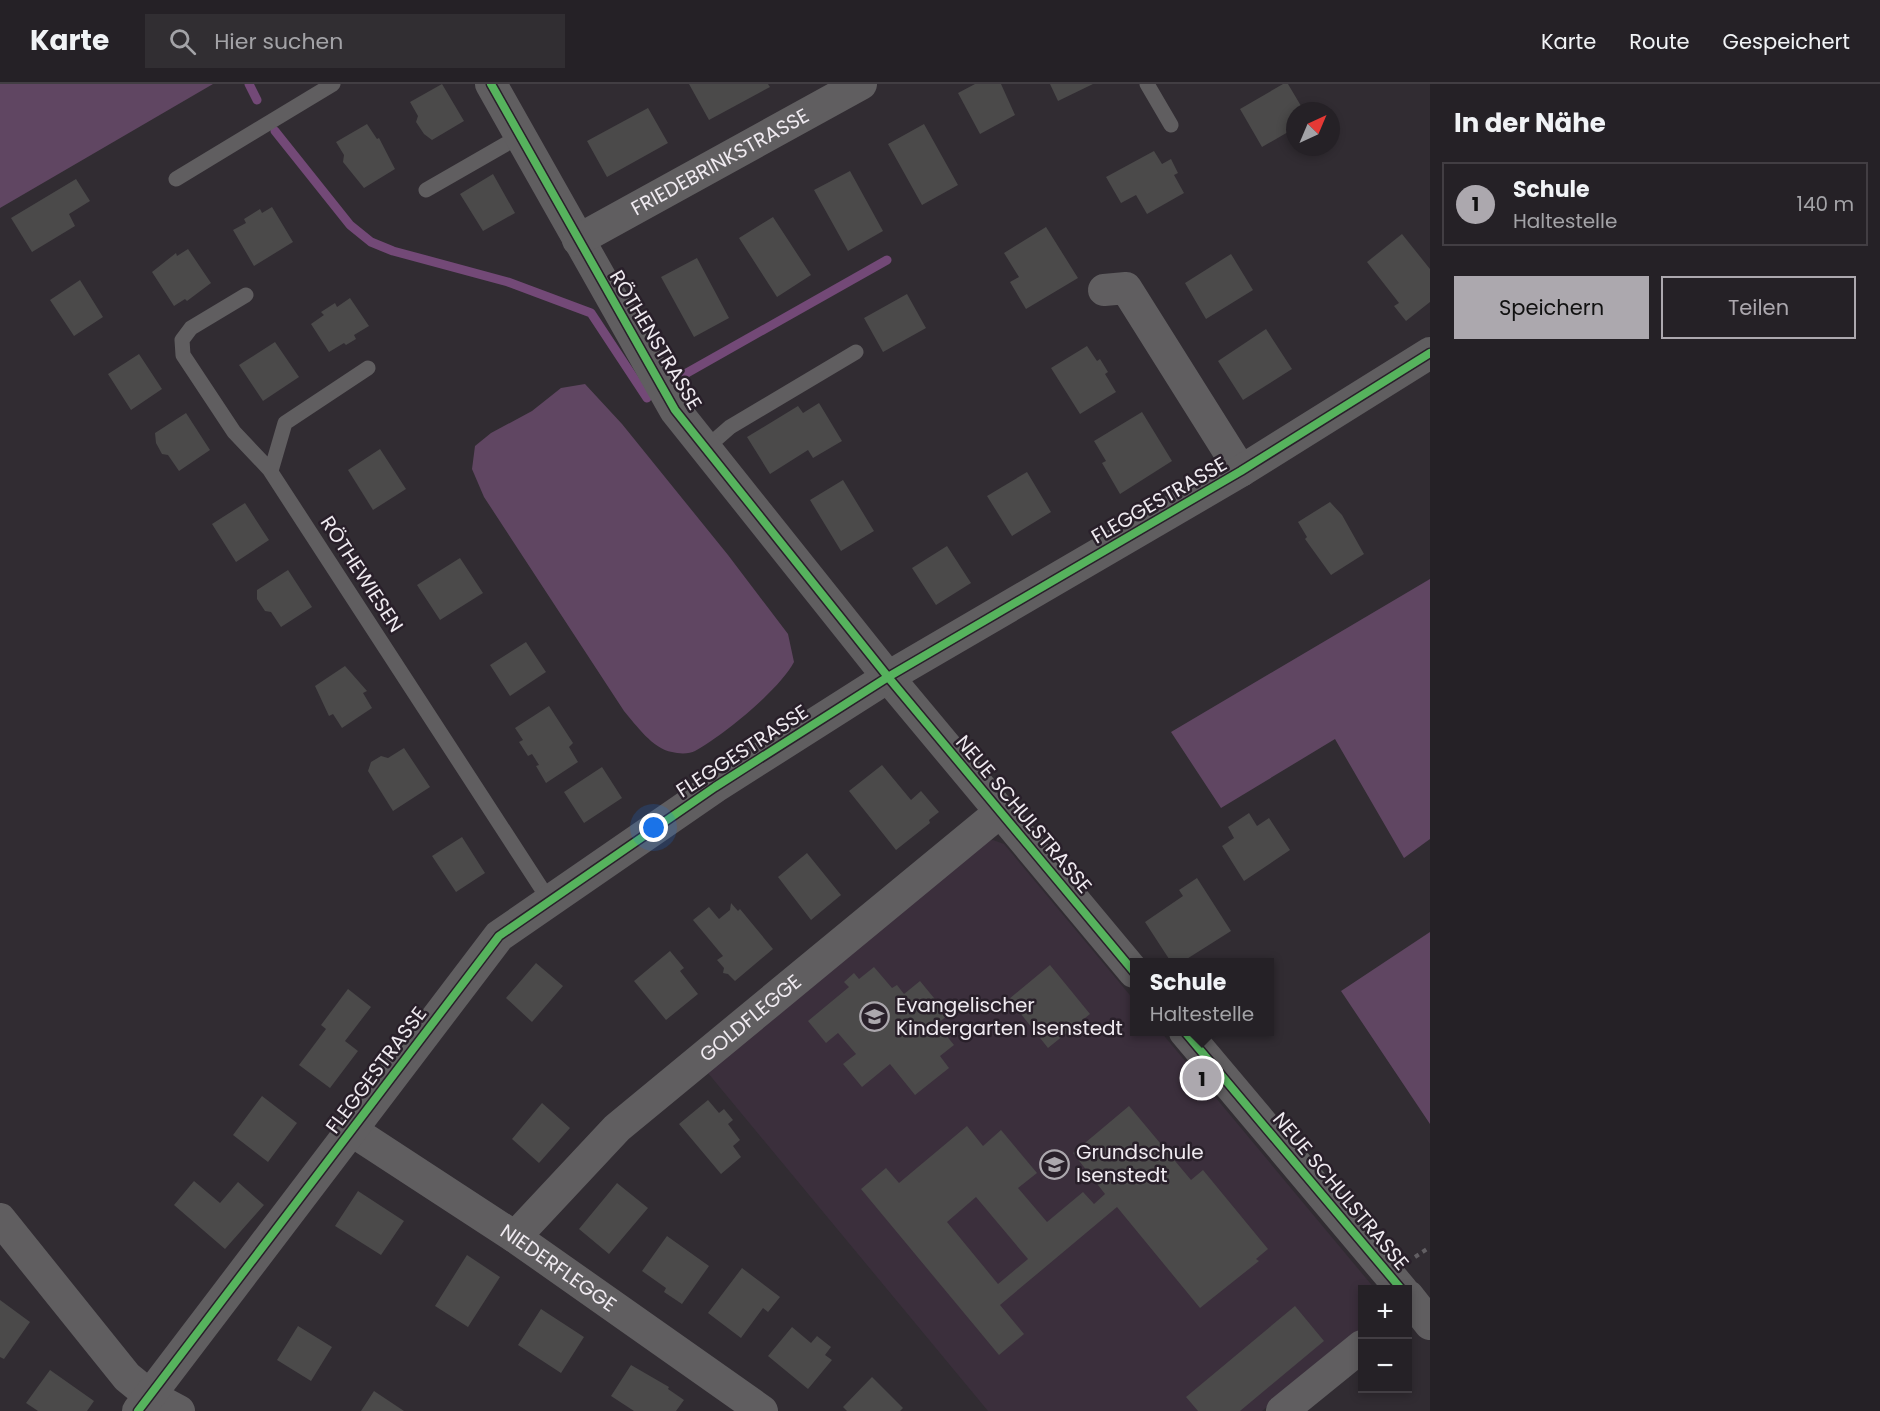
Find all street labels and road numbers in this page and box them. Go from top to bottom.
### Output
street label: FRIEDEBRINKSTRASSE [626,101,814,222]
street label: RÖTHENSTRASSE [603,265,709,415]
street label: FLEGGESTRASSE [1086,450,1232,550]
street label: RÖTHEWIESEN [314,510,410,638]
street label: FLEGGESTRASSE [671,698,813,804]
street label: NEUE SCHULSTRASSE [949,729,1099,899]
street label: GOLDFLEGGE [693,968,807,1068]
street label: FLEGGESTRASSE [319,1001,433,1139]
street label: NEUE SCHULSTRASSE [1266,1106,1416,1276]
street label: NIEDERFLEGGE [495,1217,622,1318]

